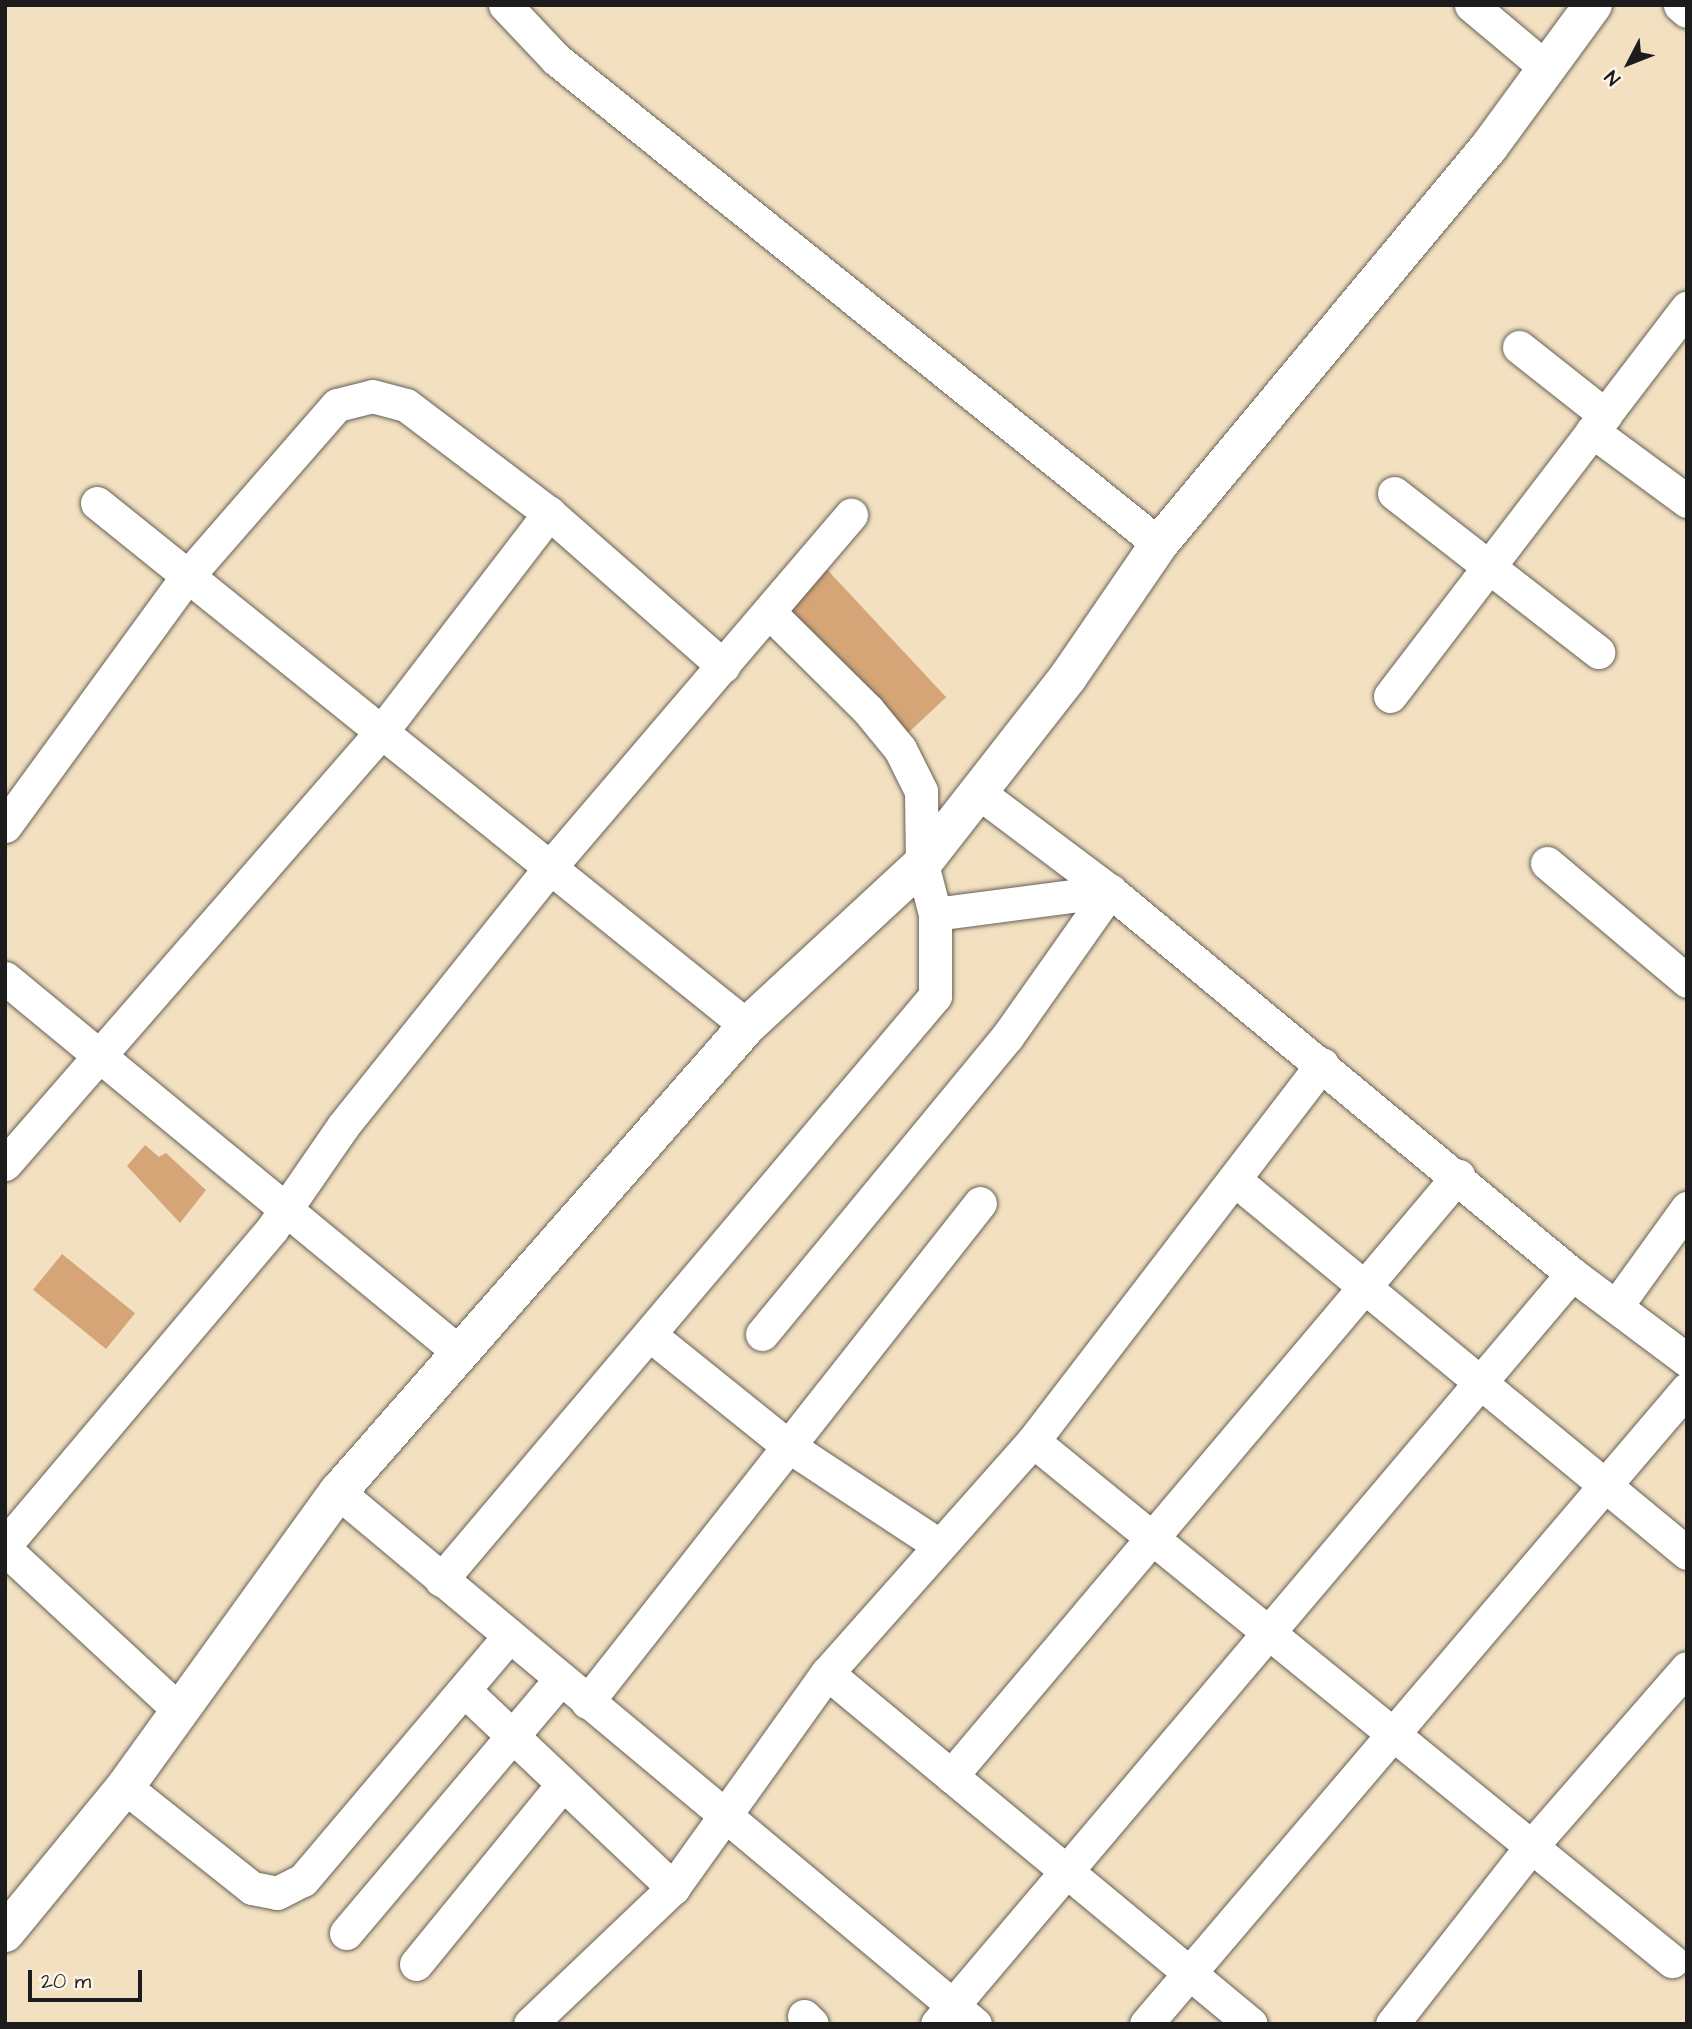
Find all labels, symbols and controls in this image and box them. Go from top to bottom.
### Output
north arrow [1594,28,1664,98]
text: N [1599,64,1627,91]
scale bar [32,1955,145,1999]
text: 20 m [41,1967,91,1996]

